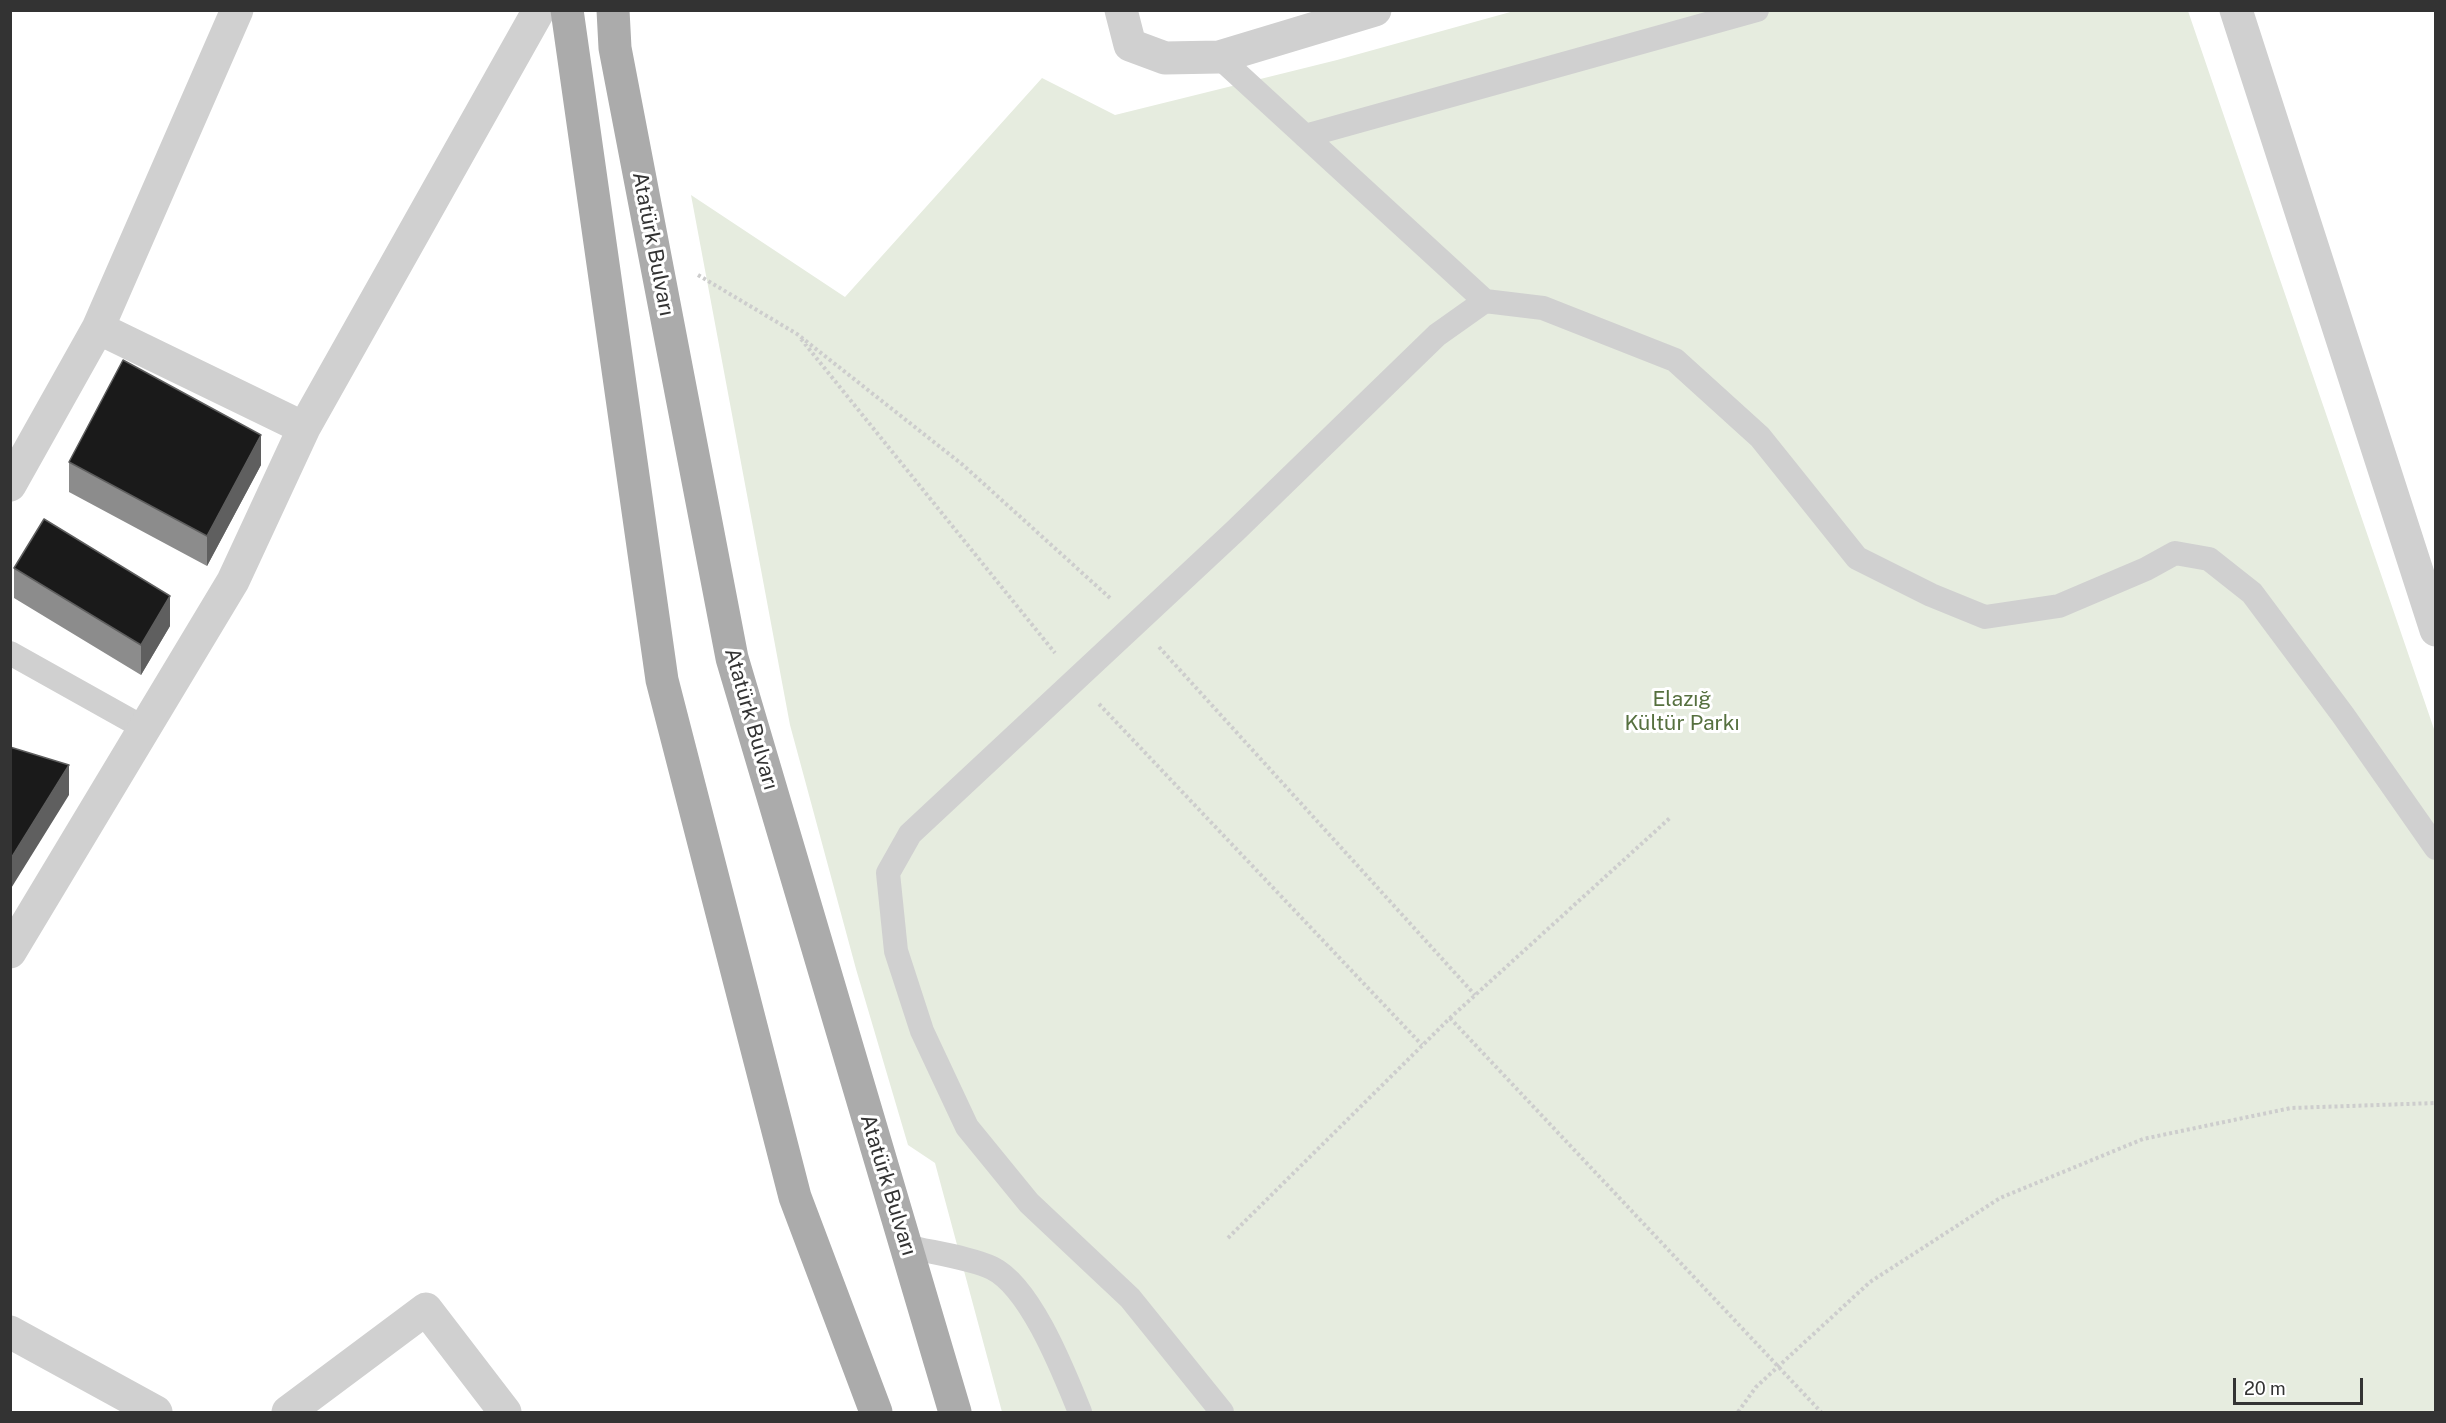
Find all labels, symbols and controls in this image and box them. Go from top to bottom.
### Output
street label: Atatürk Bulvarı [627,170,679,318]
street label: Atatürk Bulvarı [719,645,783,793]
park label: Elazığ Kültür Parkı [1624,687,1740,737]
street label: Atatürk Bulvarı [855,1111,921,1259]
scale bar [2236,1366,2366,1404]
text: 20 m [2244,1378,2286,1399]

